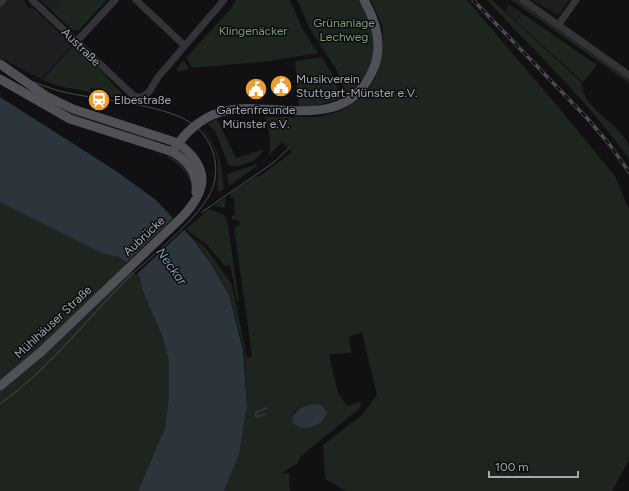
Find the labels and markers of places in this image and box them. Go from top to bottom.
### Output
place label: Musikverein Stuttgart-Münster e.V. [296,72,417,100]
public building icon: Musikverein Stuttgart-Münster e.V. [268,73,294,99]
public building icon: Gartenfreunde Münster e.V. [243,76,269,102]
station icon: Elbestraße [86,87,112,113]
place label: Elbestraße [114,93,171,107]
place label: Gartenfreunde Münster e.V. [216,103,296,131]

